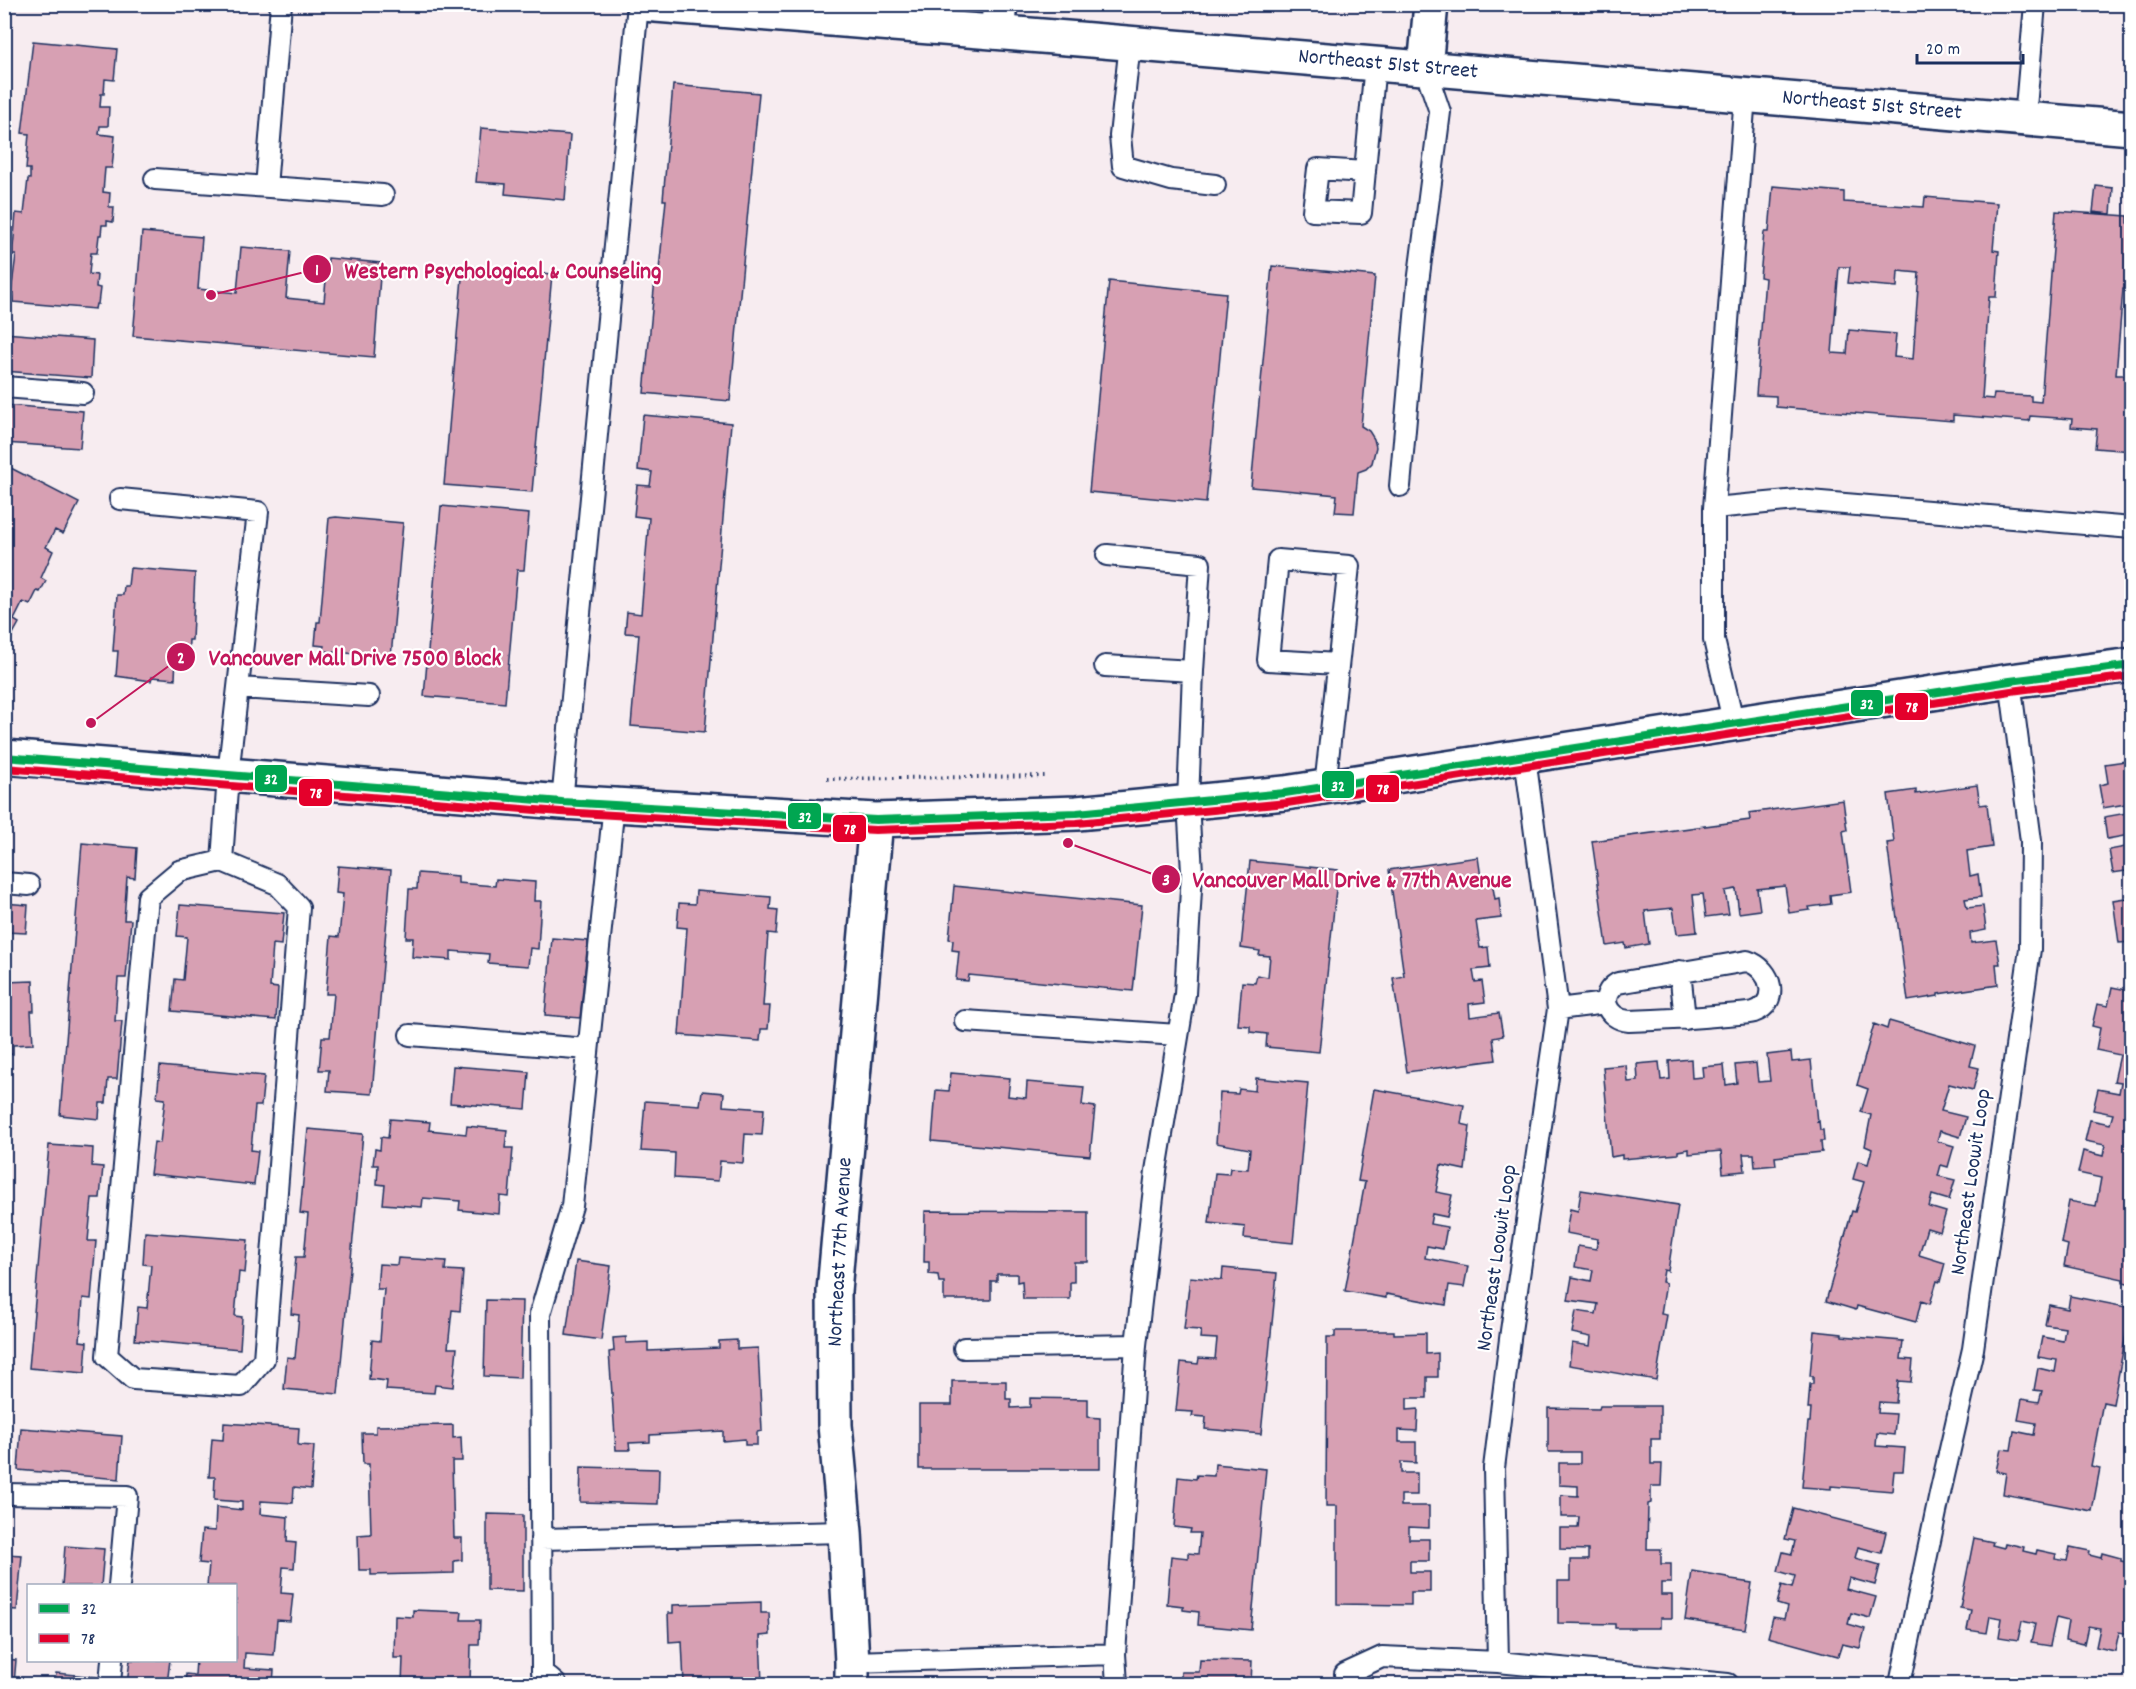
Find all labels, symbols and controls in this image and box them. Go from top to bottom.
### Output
scale bar [1917,27,2024,65]
text: 20 m [1926,38,1960,63]
street label: Northeast 51st Street [1297,42,1479,88]
street label: Northeast 51st Street [1781,83,1963,129]
callout: Western Psychological & Counseling [302,248,673,290]
text: Western Psychological & Counseling [344,256,662,290]
text: 1 [315,259,319,284]
callout: Vancouver Mall Drive 7500 Block [166,636,513,678]
text: Vancouver Mall Drive 7500 Block [209,643,502,677]
text: 2 [177,647,185,672]
line badge: 32 [1850,689,1884,717]
line badge: 78 [1894,692,1929,721]
text: 32 [1860,694,1874,717]
text: 78 [1906,697,1919,720]
line badge: 32 [254,764,288,793]
text: 32 [264,769,278,792]
line badge: 32 [1321,770,1355,799]
line badge: 78 [1365,774,1400,803]
text: 32 [1331,776,1345,799]
line badge: 78 [298,778,333,807]
text: 78 [1377,779,1390,802]
text: 78 [310,783,323,806]
line badge: 32 [787,802,822,830]
text: 32 [798,807,812,830]
line badge: 78 [832,814,867,843]
text: 78 [844,819,857,842]
callout: Vancouver Mall Drive & 77th Avenue [1151,858,1524,900]
text: Vancouver Mall Drive & 77th Avenue [1193,865,1512,899]
text: 3 [1162,869,1170,894]
street label: Northeast Loowit Loop [1944,1087,2000,1277]
street label: Northeast 77th Avenue [821,1156,861,1348]
street label: Northeast Loowit Loop [1470,1163,1526,1353]
legend [27,1584,237,1662]
text: 32 [81,1598,97,1623]
text: 78 [81,1628,95,1653]

